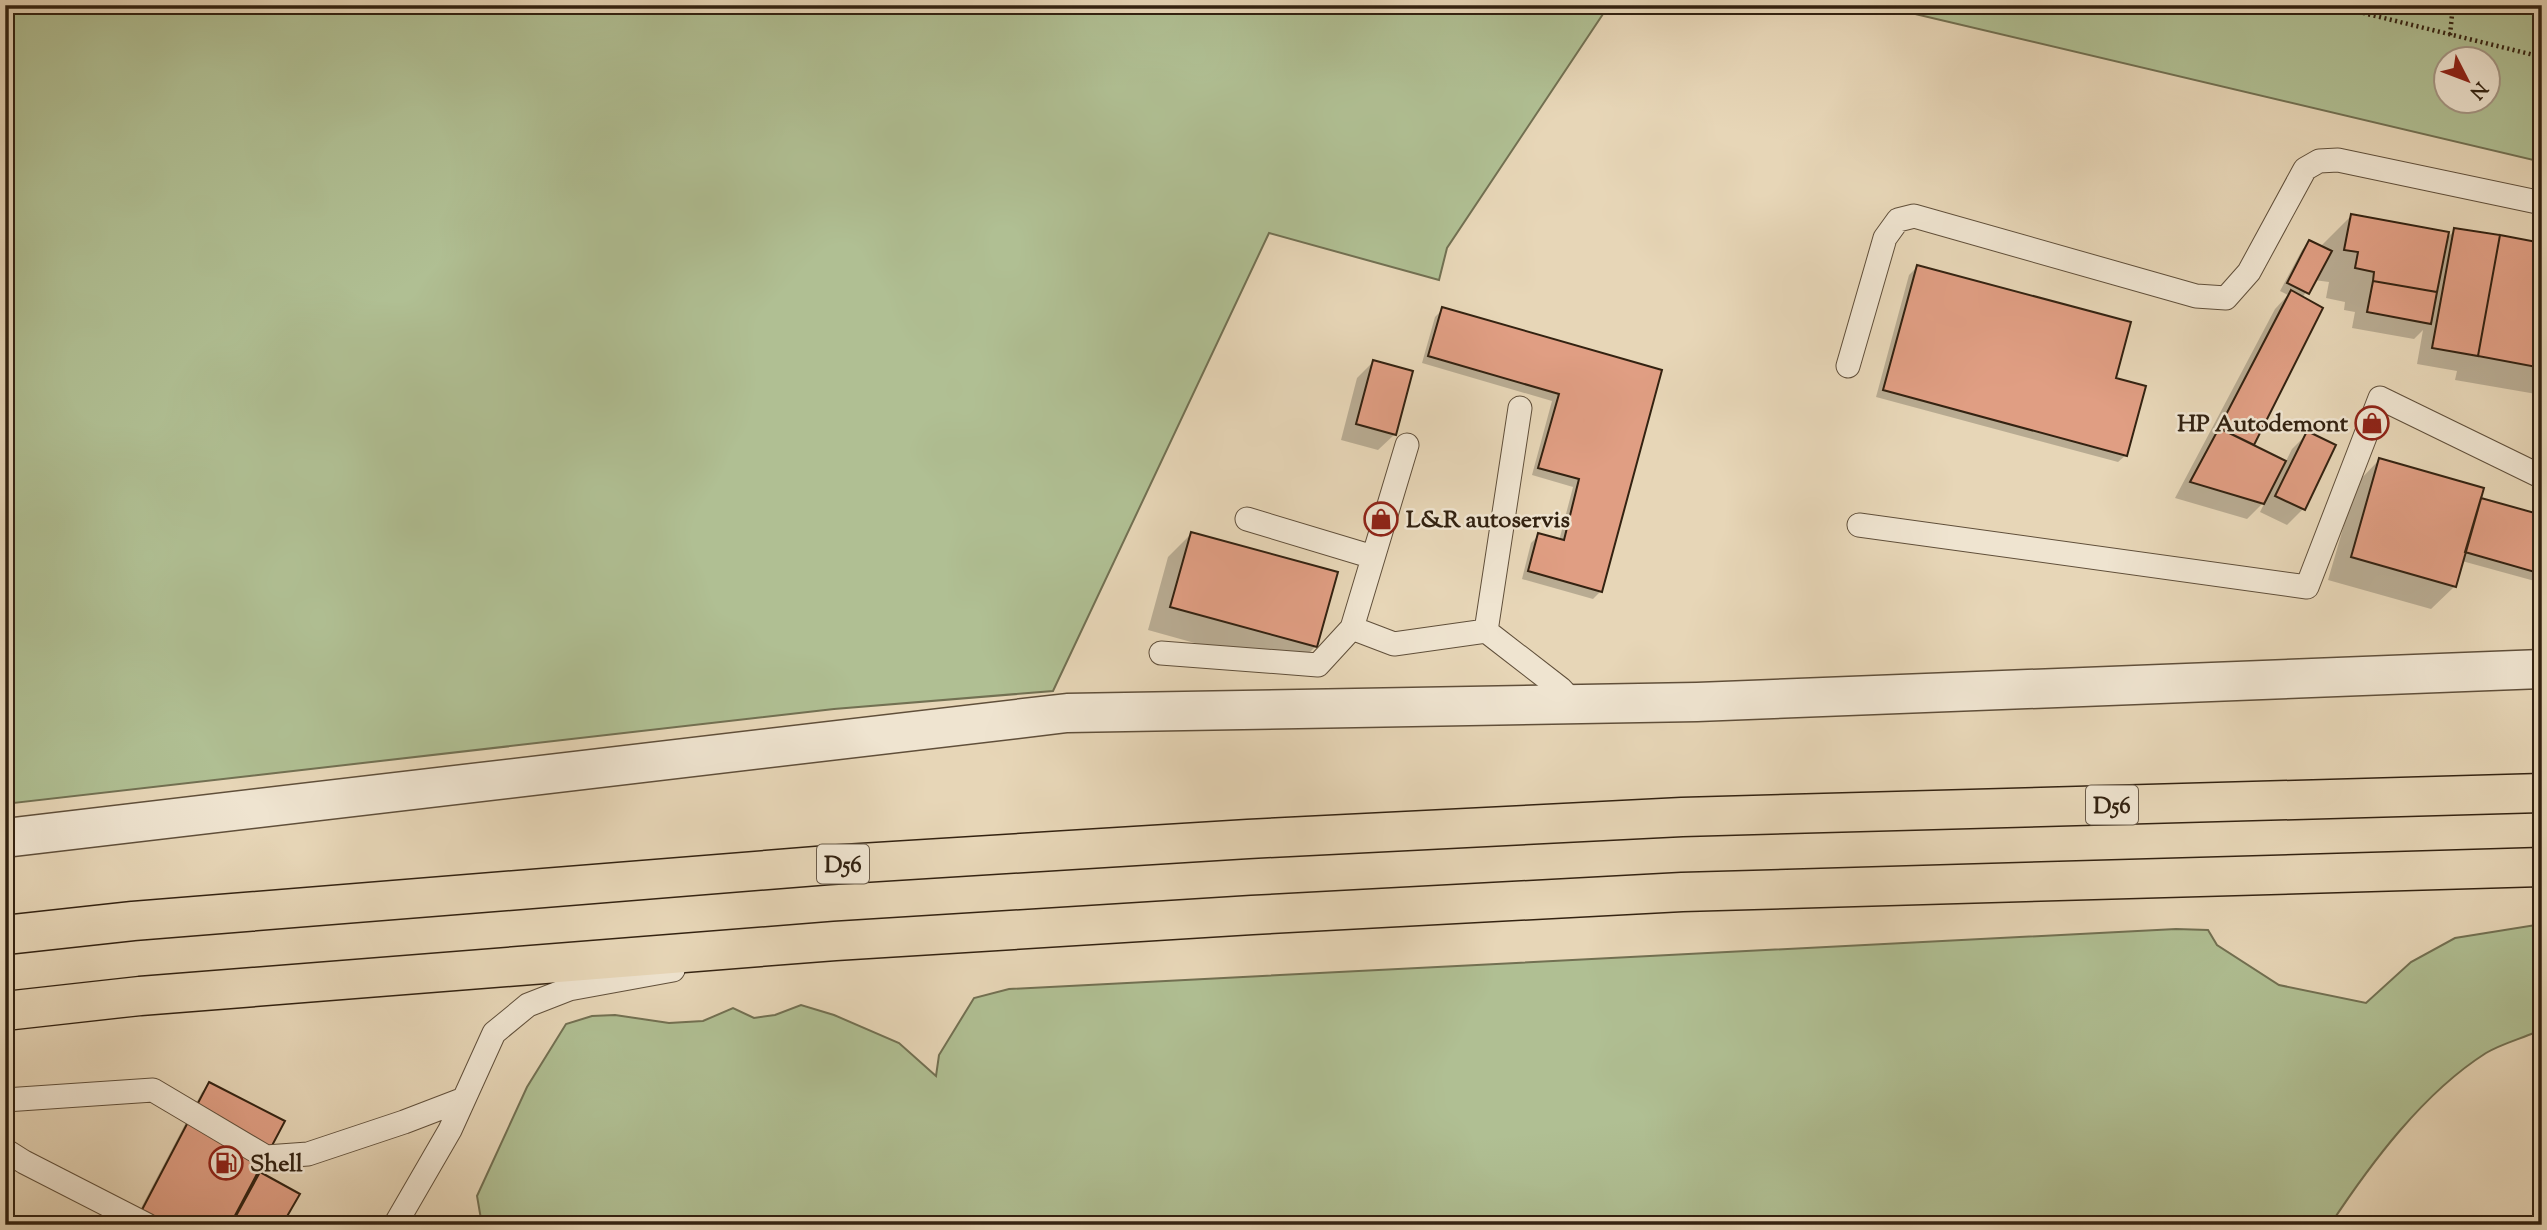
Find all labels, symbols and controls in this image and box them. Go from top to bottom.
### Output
north arrow [2432,46,2502,116]
text: N [2463,75,2493,104]
shop icon: HP Autodemont [2353,404,2391,442]
place label: HP Autodemont [2177,408,2349,442]
shop icon: L&R autoservis [1362,500,1400,538]
place label: L&R autoservis [1406,504,1570,538]
road number: D56 [2086,786,2138,824]
road number: D56 [817,844,869,884]
fuel station icon: Shell [207,1144,245,1182]
place label: Shell [250,1148,303,1182]

